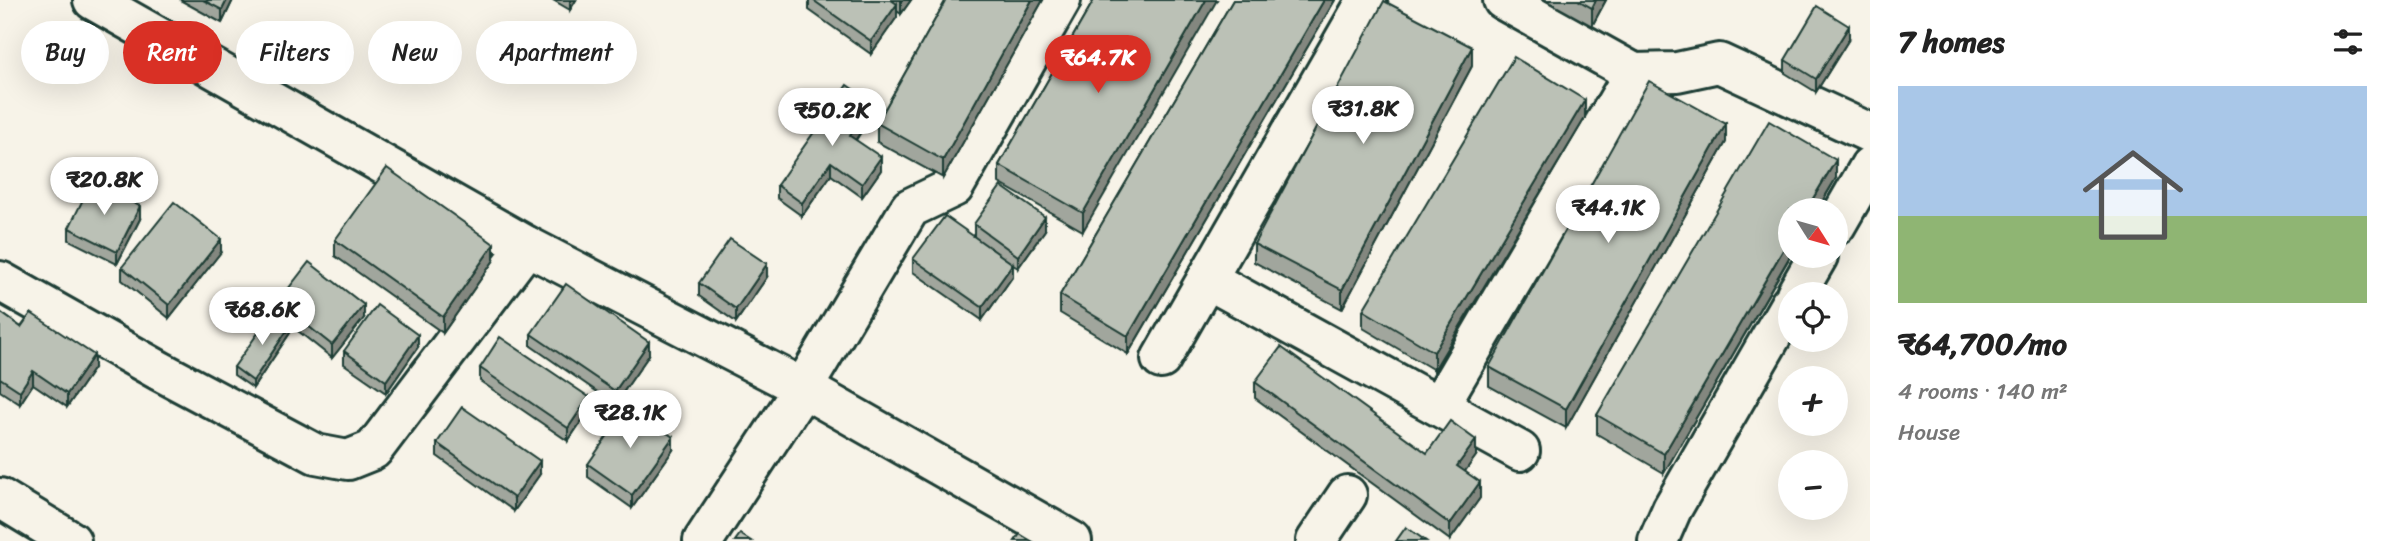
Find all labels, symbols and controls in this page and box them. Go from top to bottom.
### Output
text: 7 homes [1898,15,2005,69]
chip: Buy [21,21,109,84]
chip: Rent [123,21,222,84]
chip: Filters [236,21,354,84]
chip: New [368,21,462,84]
chip: Apartment [476,21,637,84]
icon: filters [2329,23,2367,61]
pin: ₹64.7K [1041,36,1155,95]
text: ₹64.7K [1061,37,1135,78]
pin: ₹31.8K [1306,86,1420,146]
pin: ₹50.2K [775,88,889,148]
text: ₹31.8K [1328,88,1398,129]
text: ₹50.2K [794,90,870,131]
icon: home [2070,132,2196,258]
pin: ₹20.8K [47,158,161,217]
text: ₹20.8K [66,159,142,200]
pin: ₹44.1K [1551,186,1665,245]
text: ₹44.1K [1572,187,1644,228]
north arrow [1778,198,1848,268]
map controls [1778,198,1848,520]
button: locate [1778,282,1848,352]
pin: ₹68.6K [205,288,319,347]
text: ₹68.6K [225,289,299,330]
text: ₹64,700/mo [1898,317,2067,371]
button: + [1778,366,1848,436]
text: 4 rooms · 140 m² [1898,371,2068,412]
pin: ₹28.1K [573,391,687,450]
text: ₹28.1K [595,392,665,433]
text: House [1898,412,1960,453]
button: − [1778,450,1848,520]

